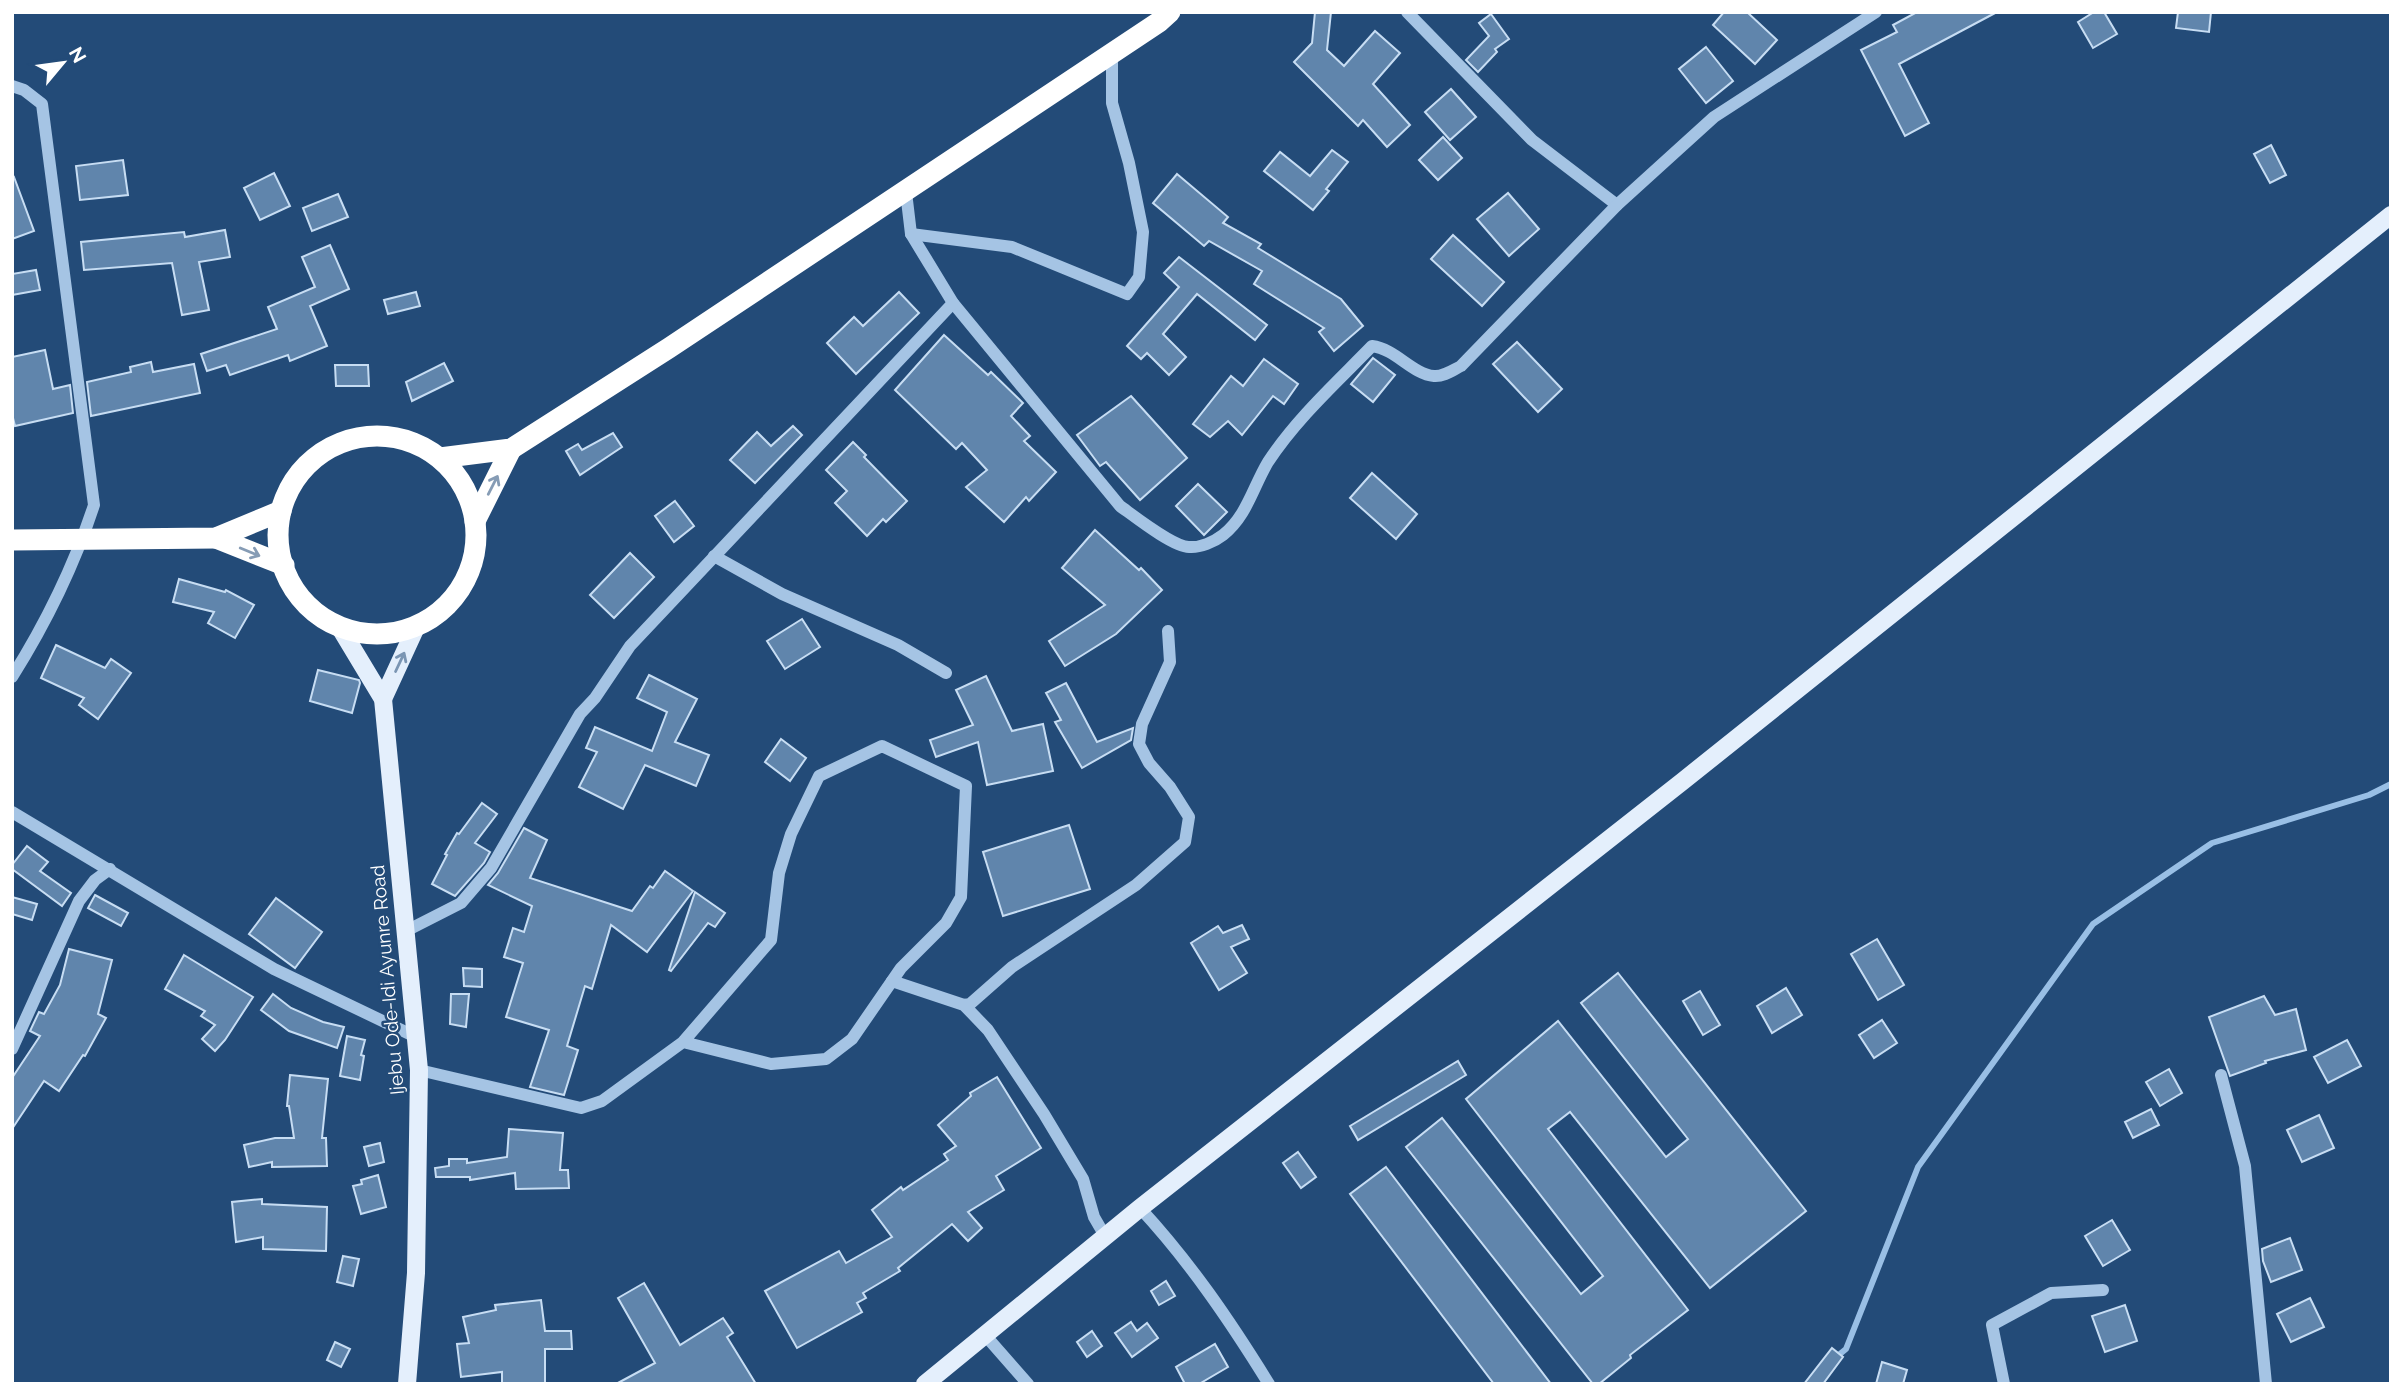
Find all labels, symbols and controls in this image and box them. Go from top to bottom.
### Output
north arrow [28,28,98,98]
text: N [65,43,91,66]
one-way arrow [487,475,500,496]
one-way arrow [239,546,260,559]
one-way arrow [394,652,407,673]
street label: Ijebu Ode-Idi Ayunre Road [366,864,408,1096]

